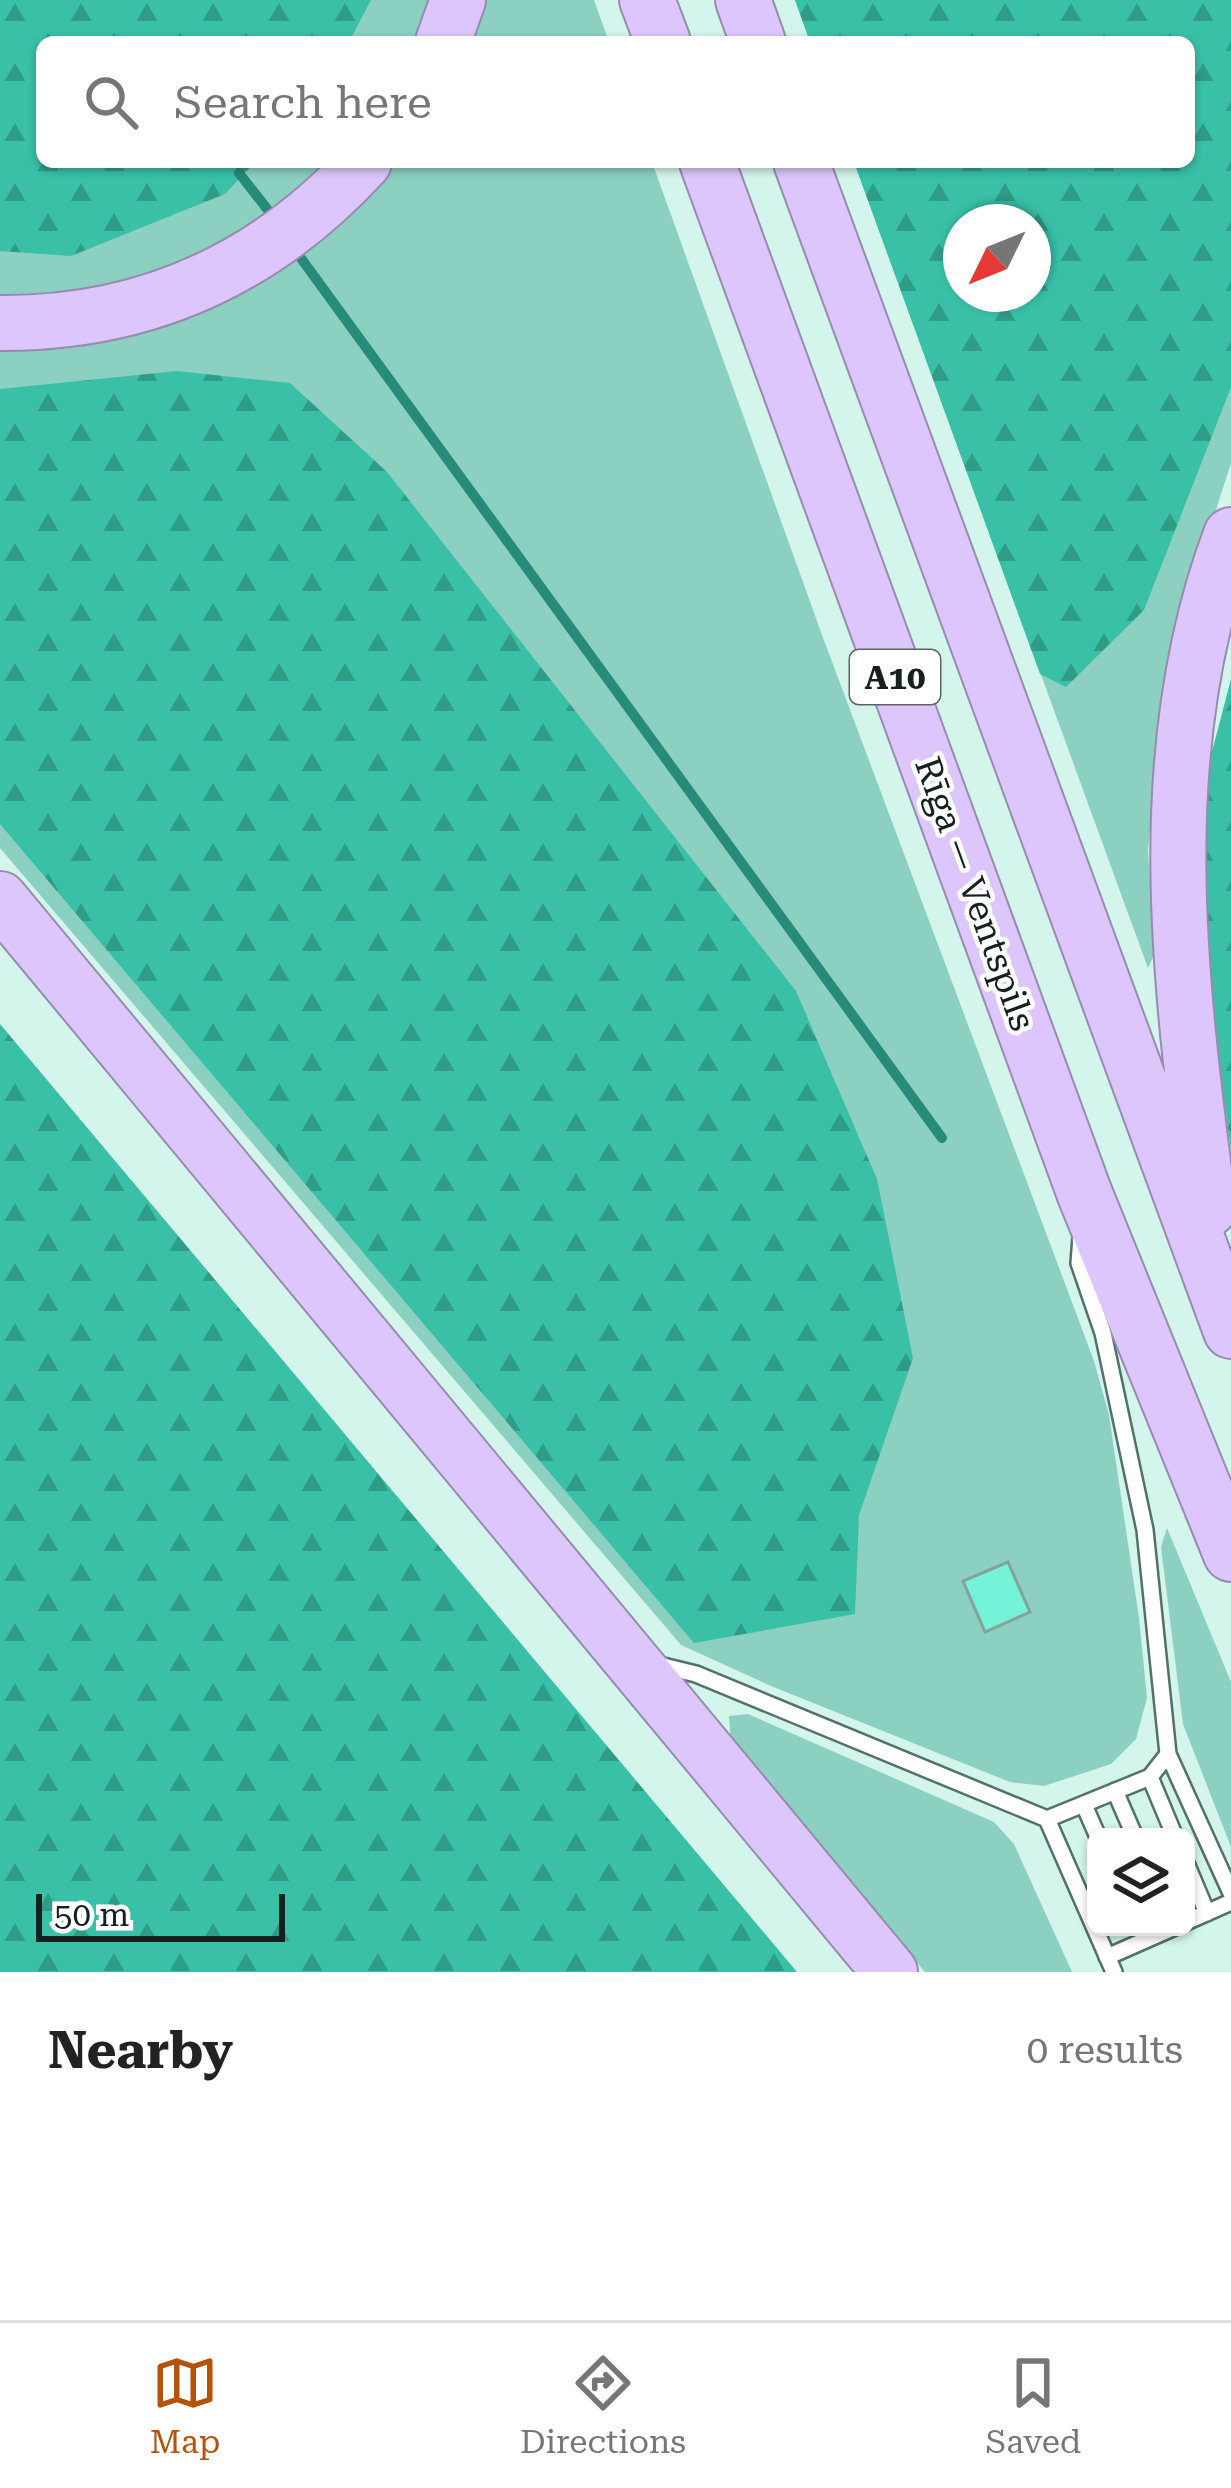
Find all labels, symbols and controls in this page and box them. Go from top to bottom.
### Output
search box [36,36,1195,168]
icon: search [78,69,144,135]
text: Search here [174,76,432,129]
north arrow [943,204,1051,312]
road number: A10 [850,650,940,704]
street label: Rīga — Ventspils [906,752,1044,1036]
map controls [1087,1828,1195,1936]
button: layers [1087,1828,1195,1936]
scale bar [36,1888,285,1941]
text: 50 m [54,1895,129,1934]
text: Nearby [48,2021,233,2080]
text: 0 results [1026,2027,1183,2073]
tab: Map [150,2350,220,2461]
tab: Directions [520,2350,686,2461]
tab: Saved [986,2350,1081,2461]

